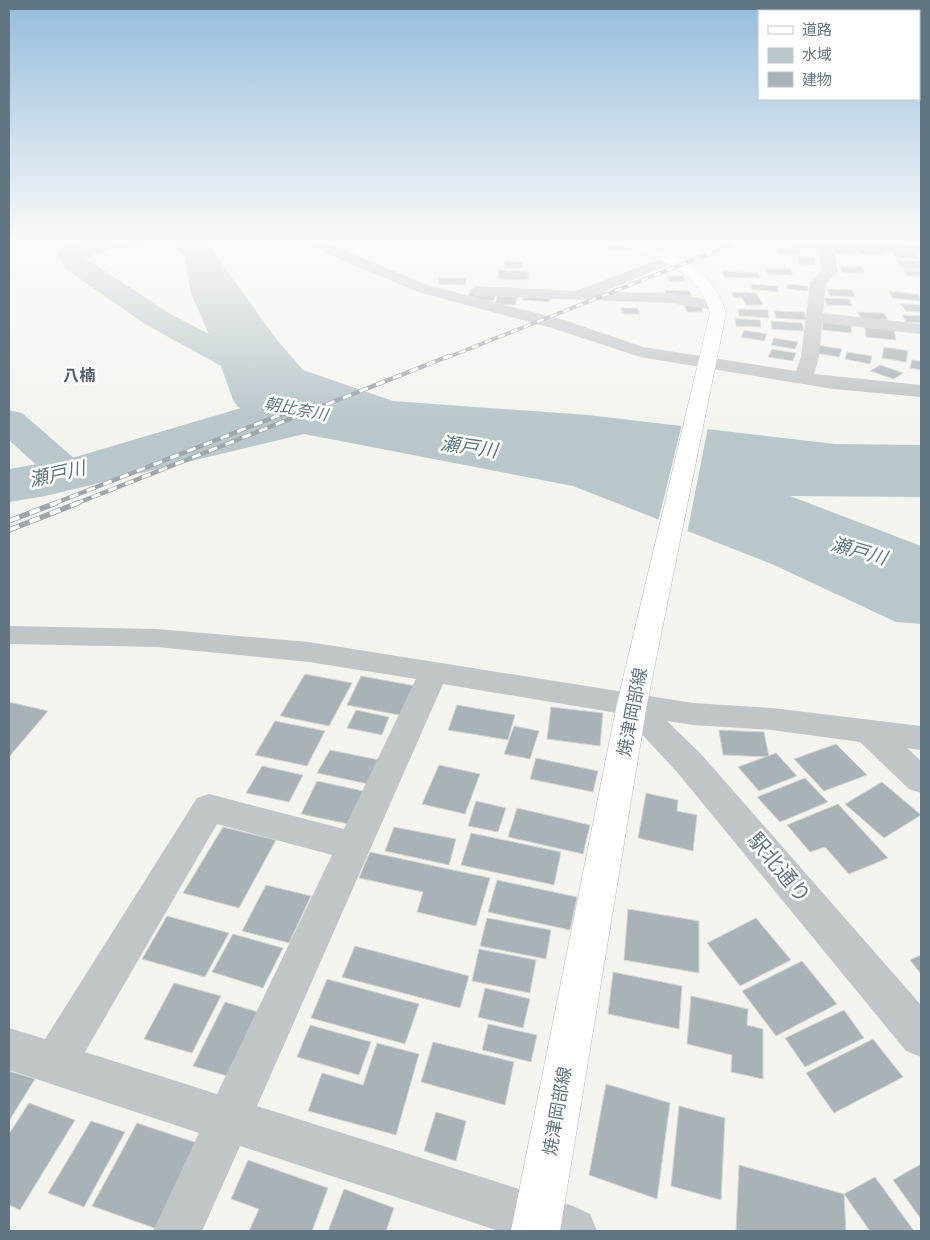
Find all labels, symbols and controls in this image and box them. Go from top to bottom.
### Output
legend [758,10,920,100]
text: 道路 [802,21,832,39]
text: 水域 [802,46,832,64]
text: 建物 [802,71,832,89]
district label: 八楠 [63,366,95,385]
water label: 朝比奈川 [263,394,331,425]
water label: 瀬戸川 [439,432,501,463]
water label: 瀬戸川 [27,456,89,492]
water label: 瀬戸川 [828,532,891,570]
street label: 焼津岡部線 [613,666,651,758]
street label: 駅北通り [743,828,815,908]
street label: 焼津岡部線 [539,1065,575,1157]

